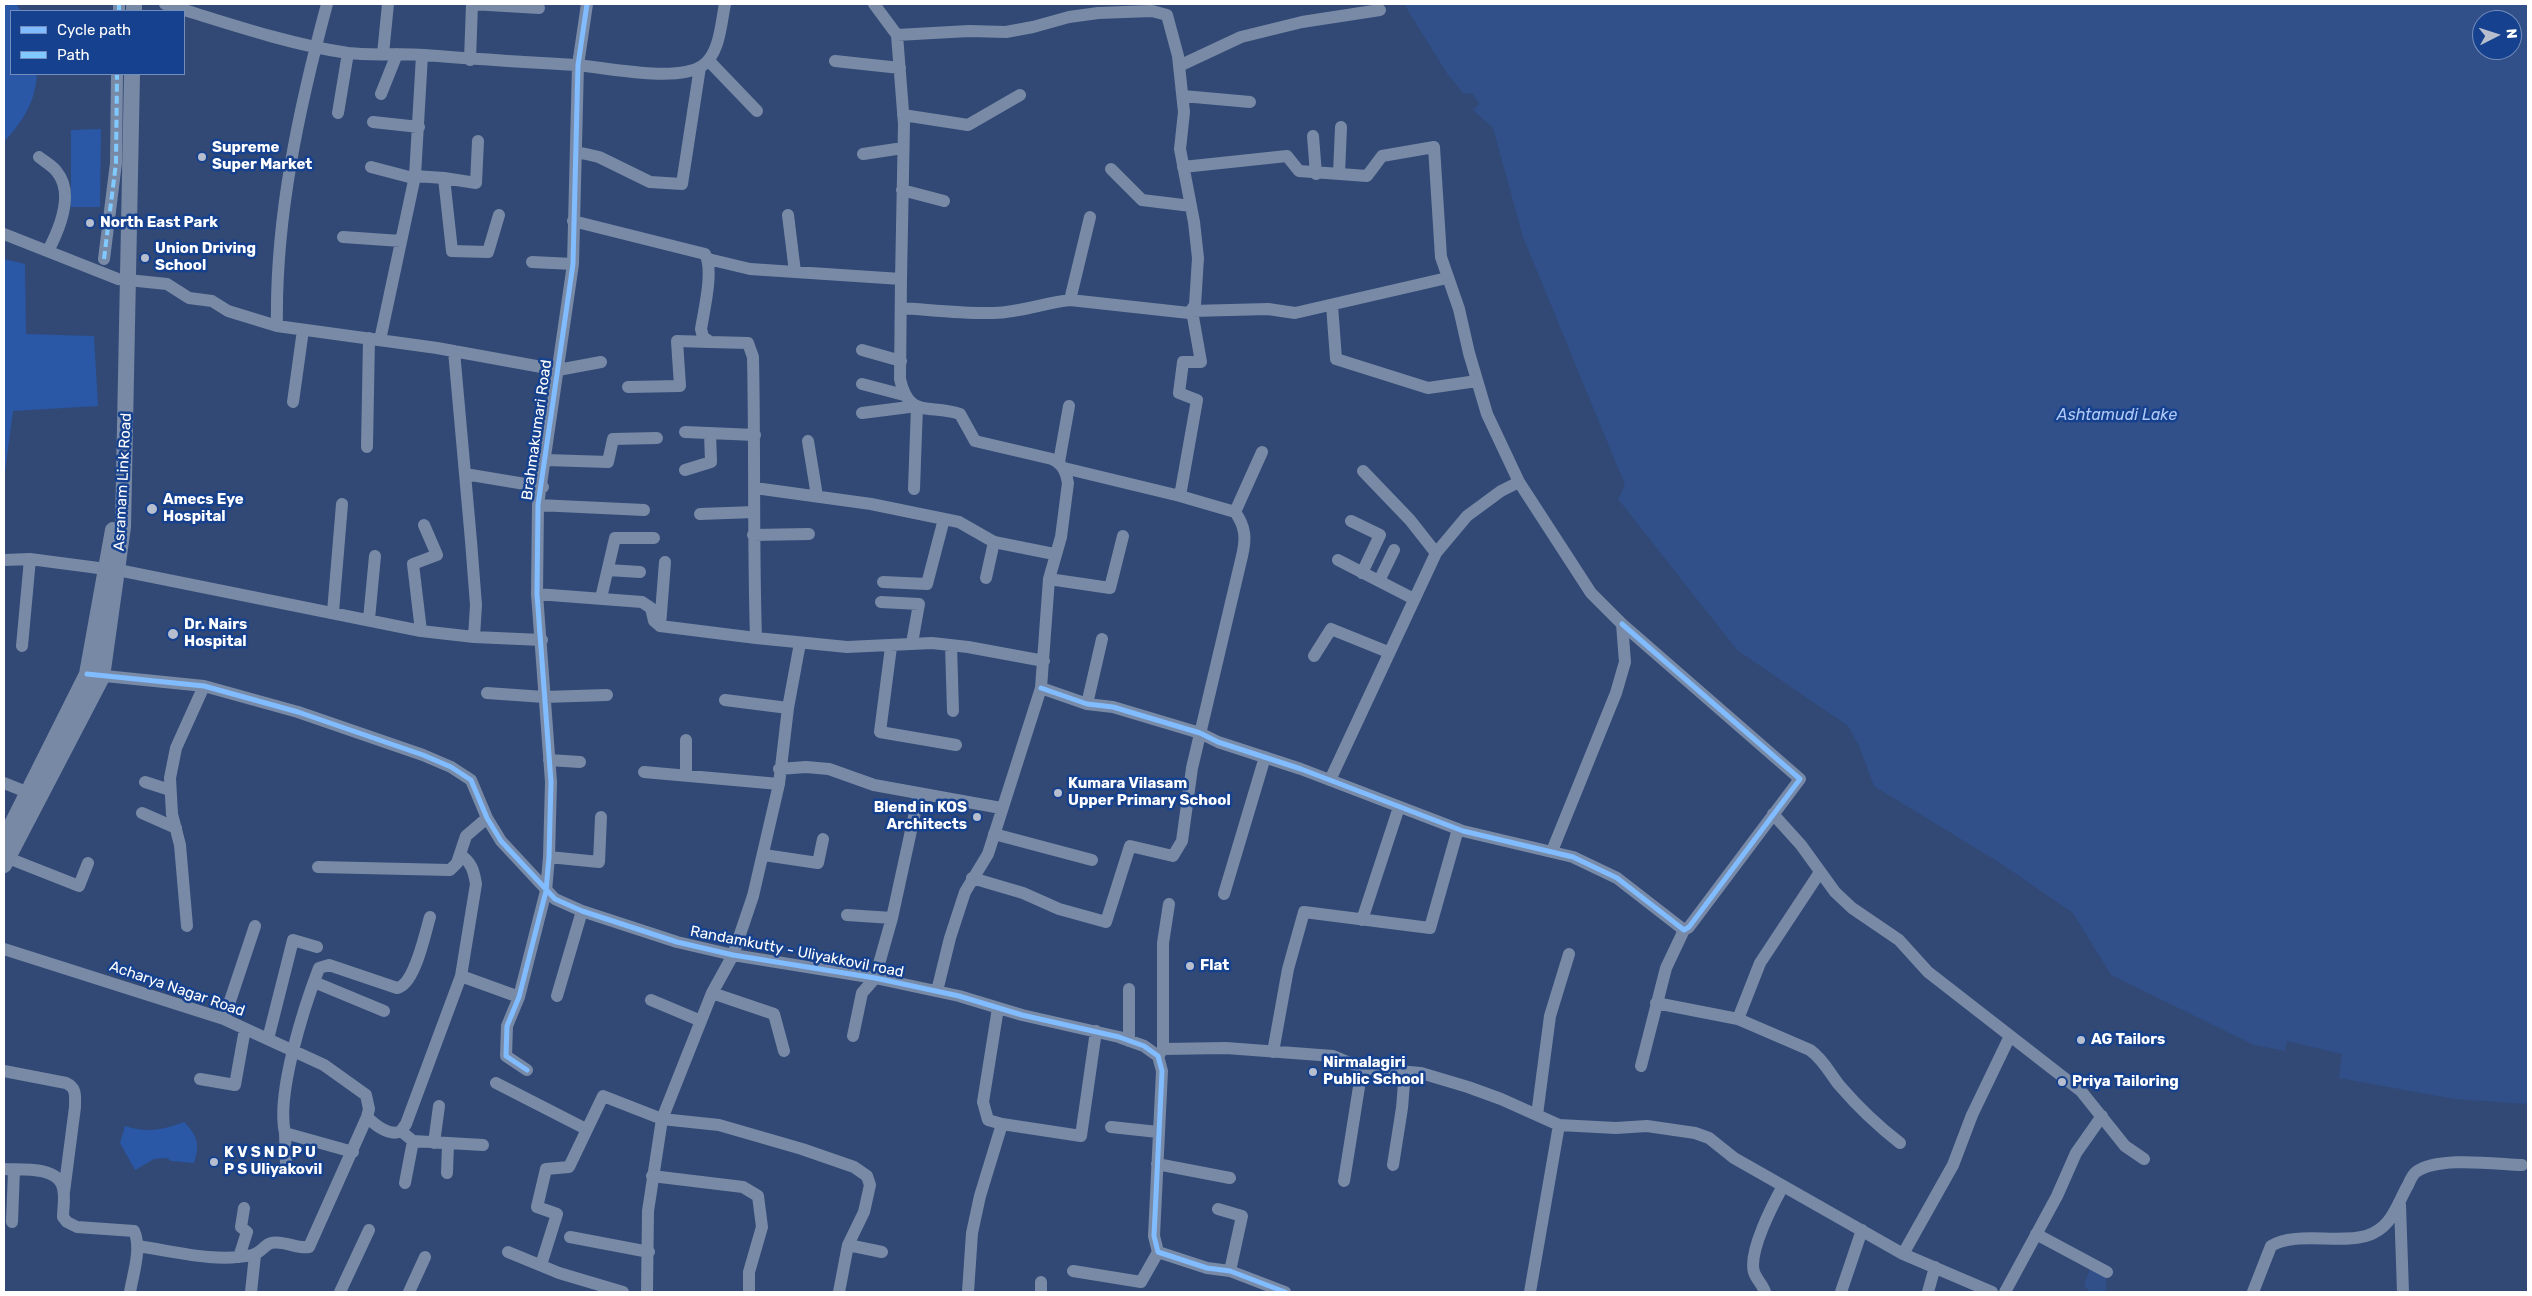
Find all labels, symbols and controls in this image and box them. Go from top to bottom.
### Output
legend [10,10,185,75]
north arrow [2472,10,2522,60]
text: Cycle path [57,21,131,39]
text: N [2503,28,2520,39]
text: Path [57,46,90,64]
place label: Supreme Super Market [212,139,312,174]
marker: Supreme Super Market [196,151,208,163]
place label: North East Park [100,214,218,232]
marker: North East Park [84,217,96,229]
place label: Union Driving School [155,240,256,275]
marker: Union Driving School [139,252,151,264]
street label: Brahmakumari Road [518,359,556,501]
water label: Ashtamudi Lake [2057,405,2177,425]
street label: Asramam Link Road [110,412,136,552]
place label: Amecs Eye Hospital [163,491,244,526]
marker: Amecs Eye Hospital [145,502,159,516]
place label: Dr. Nairs Hospital [184,616,247,651]
marker: Dr. Nairs Hospital [166,627,180,641]
place label: Kumara Vilasam Upper Primary School [1068,775,1231,810]
marker: Kumara Vilasam Upper Primary School [1052,787,1064,799]
place label: Blend in KOS Architects [874,799,967,834]
marker: Blend in KOS Architects [971,811,983,823]
street label: Randamkutty - Uliyakkovil road [689,922,905,982]
street label: Acharya Nagar Road [107,957,247,1021]
place label: Flat [1200,957,1229,975]
marker: Flat [1184,960,1196,972]
place label: AG Tailors [2091,1031,2165,1049]
marker: AG Tailors [2075,1034,2087,1046]
place label: Nirmalagiri Public School [1323,1054,1424,1089]
marker: Nirmalagiri Public School [1307,1066,1319,1078]
place label: Priya Tailoring [2072,1073,2179,1091]
marker: Priya Tailoring [2056,1076,2068,1088]
place label: K V S N D P U P S Uliyakovil [224,1144,322,1179]
marker: K V S N D P U P S Uliyakovil [208,1156,220,1168]

